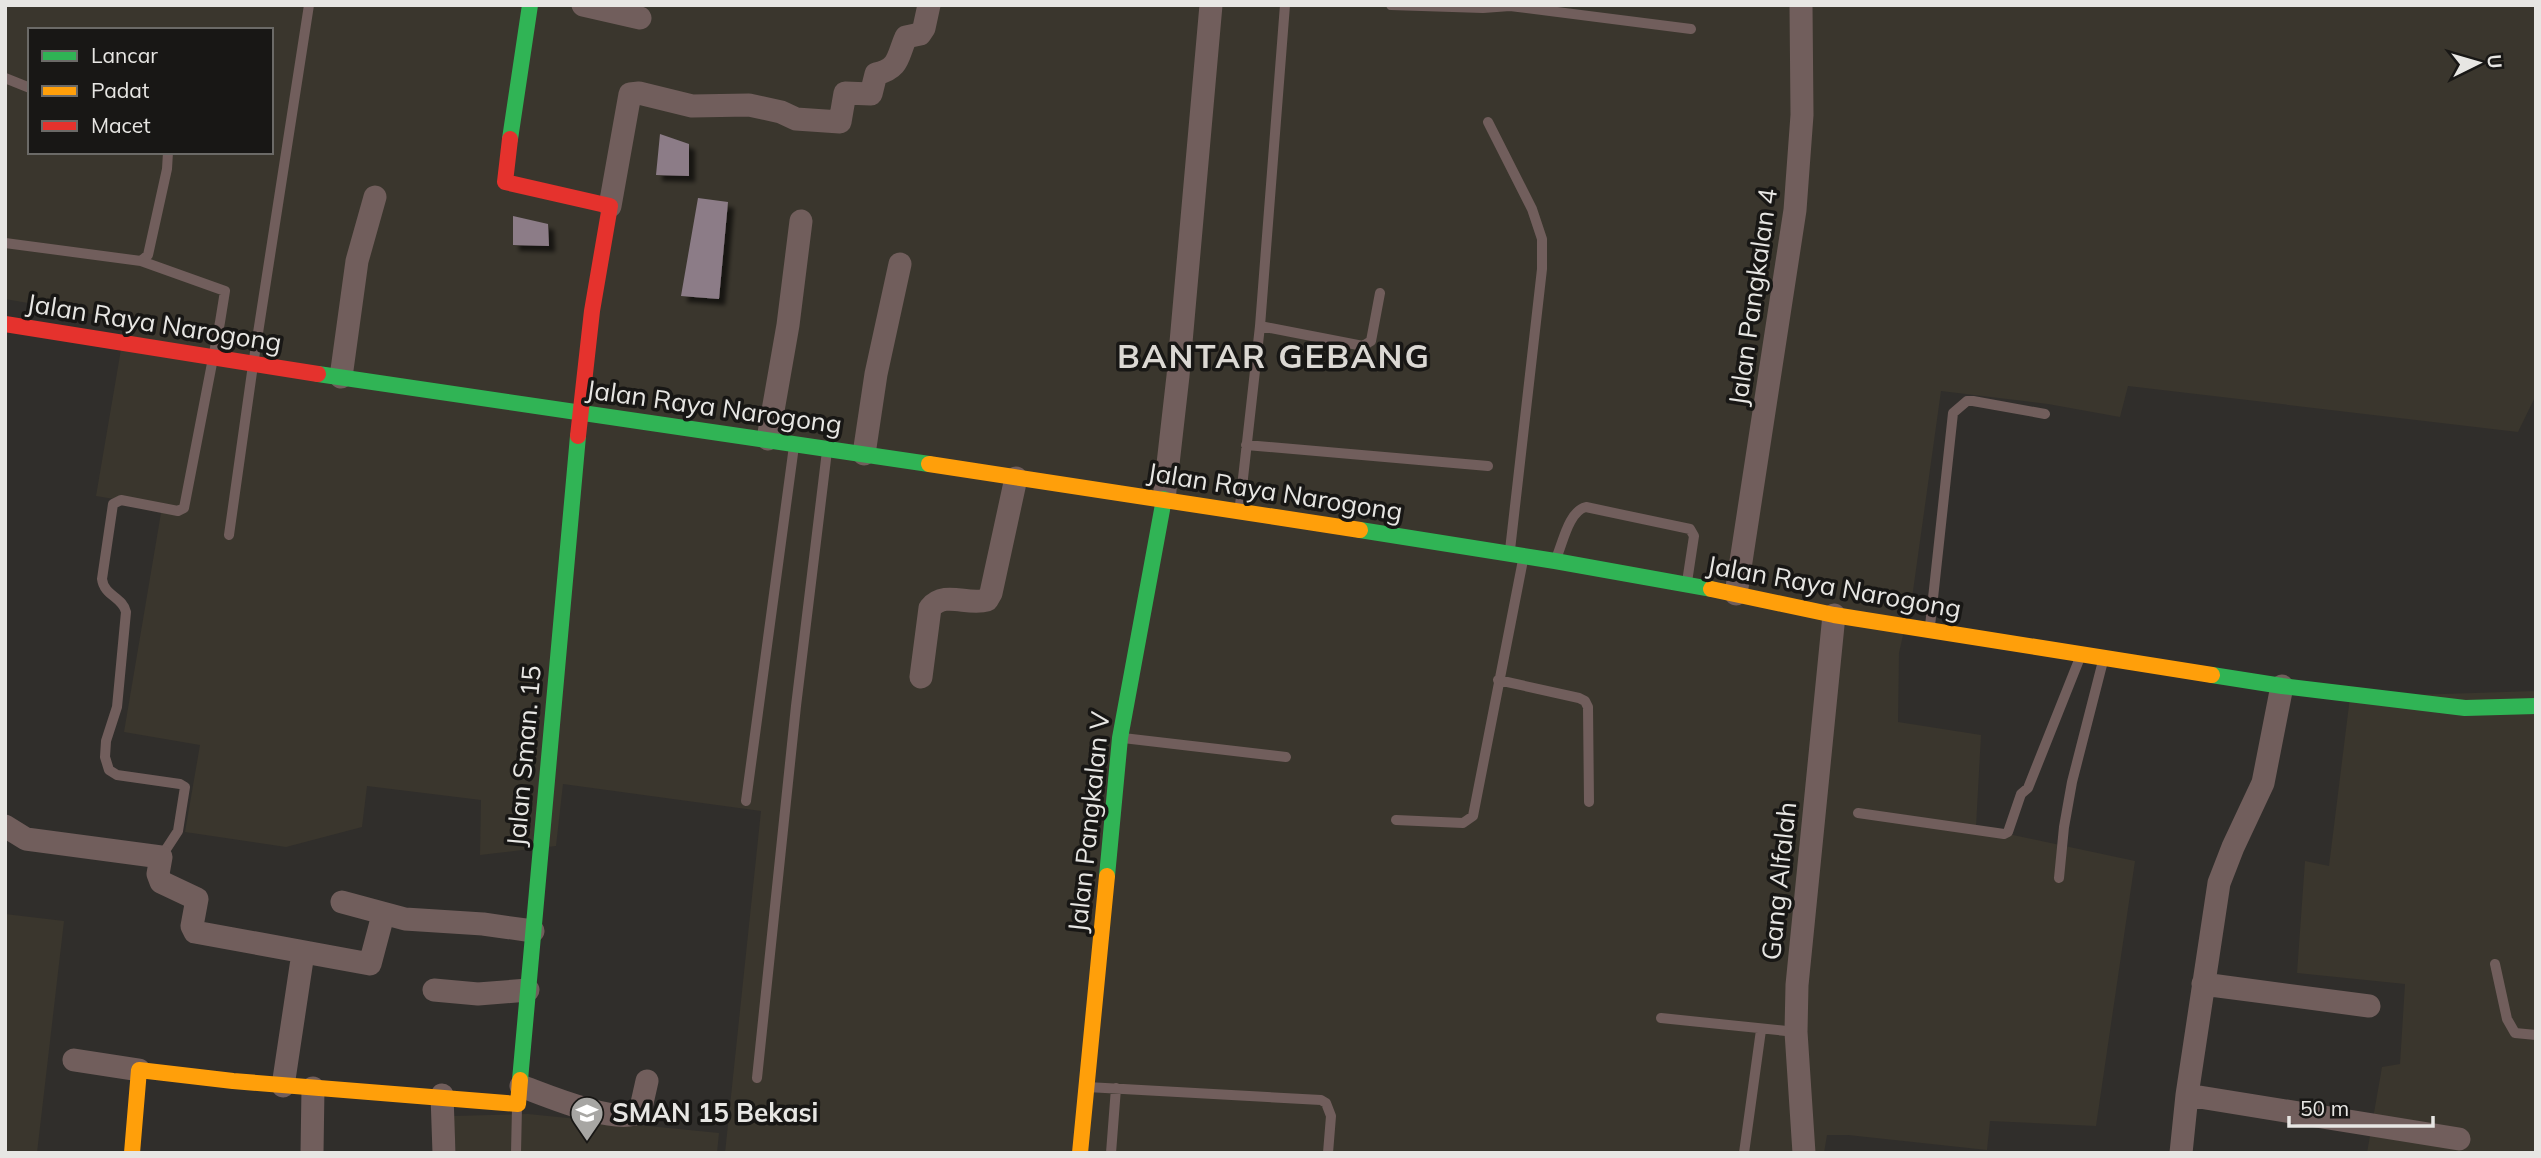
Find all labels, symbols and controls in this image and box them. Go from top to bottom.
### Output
legend [28,28,273,154]
north arrow [2443,28,2513,98]
text: Lancar [91,42,158,68]
text: U [2482,53,2508,70]
text: Padat [91,77,149,103]
text: Macet [91,112,151,138]
street label: Jalan Pangkalan 4 [1721,186,1784,408]
street label: Jalan Raya Narogong [24,286,284,359]
district label: BANTAR GEBANG [1117,335,1431,376]
street label: Jalan Raya Narogong [584,372,844,441]
street label: Jalan Raya Narogong [1145,455,1405,528]
street label: Jalan Raya Narogong [1704,548,1964,625]
street label: Jalan Sman. 15 [499,664,548,848]
street label: Jalan Pangkalan V [1061,709,1117,934]
street label: Gang Alfalah [1754,800,1803,962]
scale bar [2289,1084,2432,1128]
school or university icon: SMAN 15 Bekasi [568,1094,606,1143]
text: 50 m [2300,1095,2349,1121]
place label: SMAN 15 Bekasi [612,1096,818,1129]

